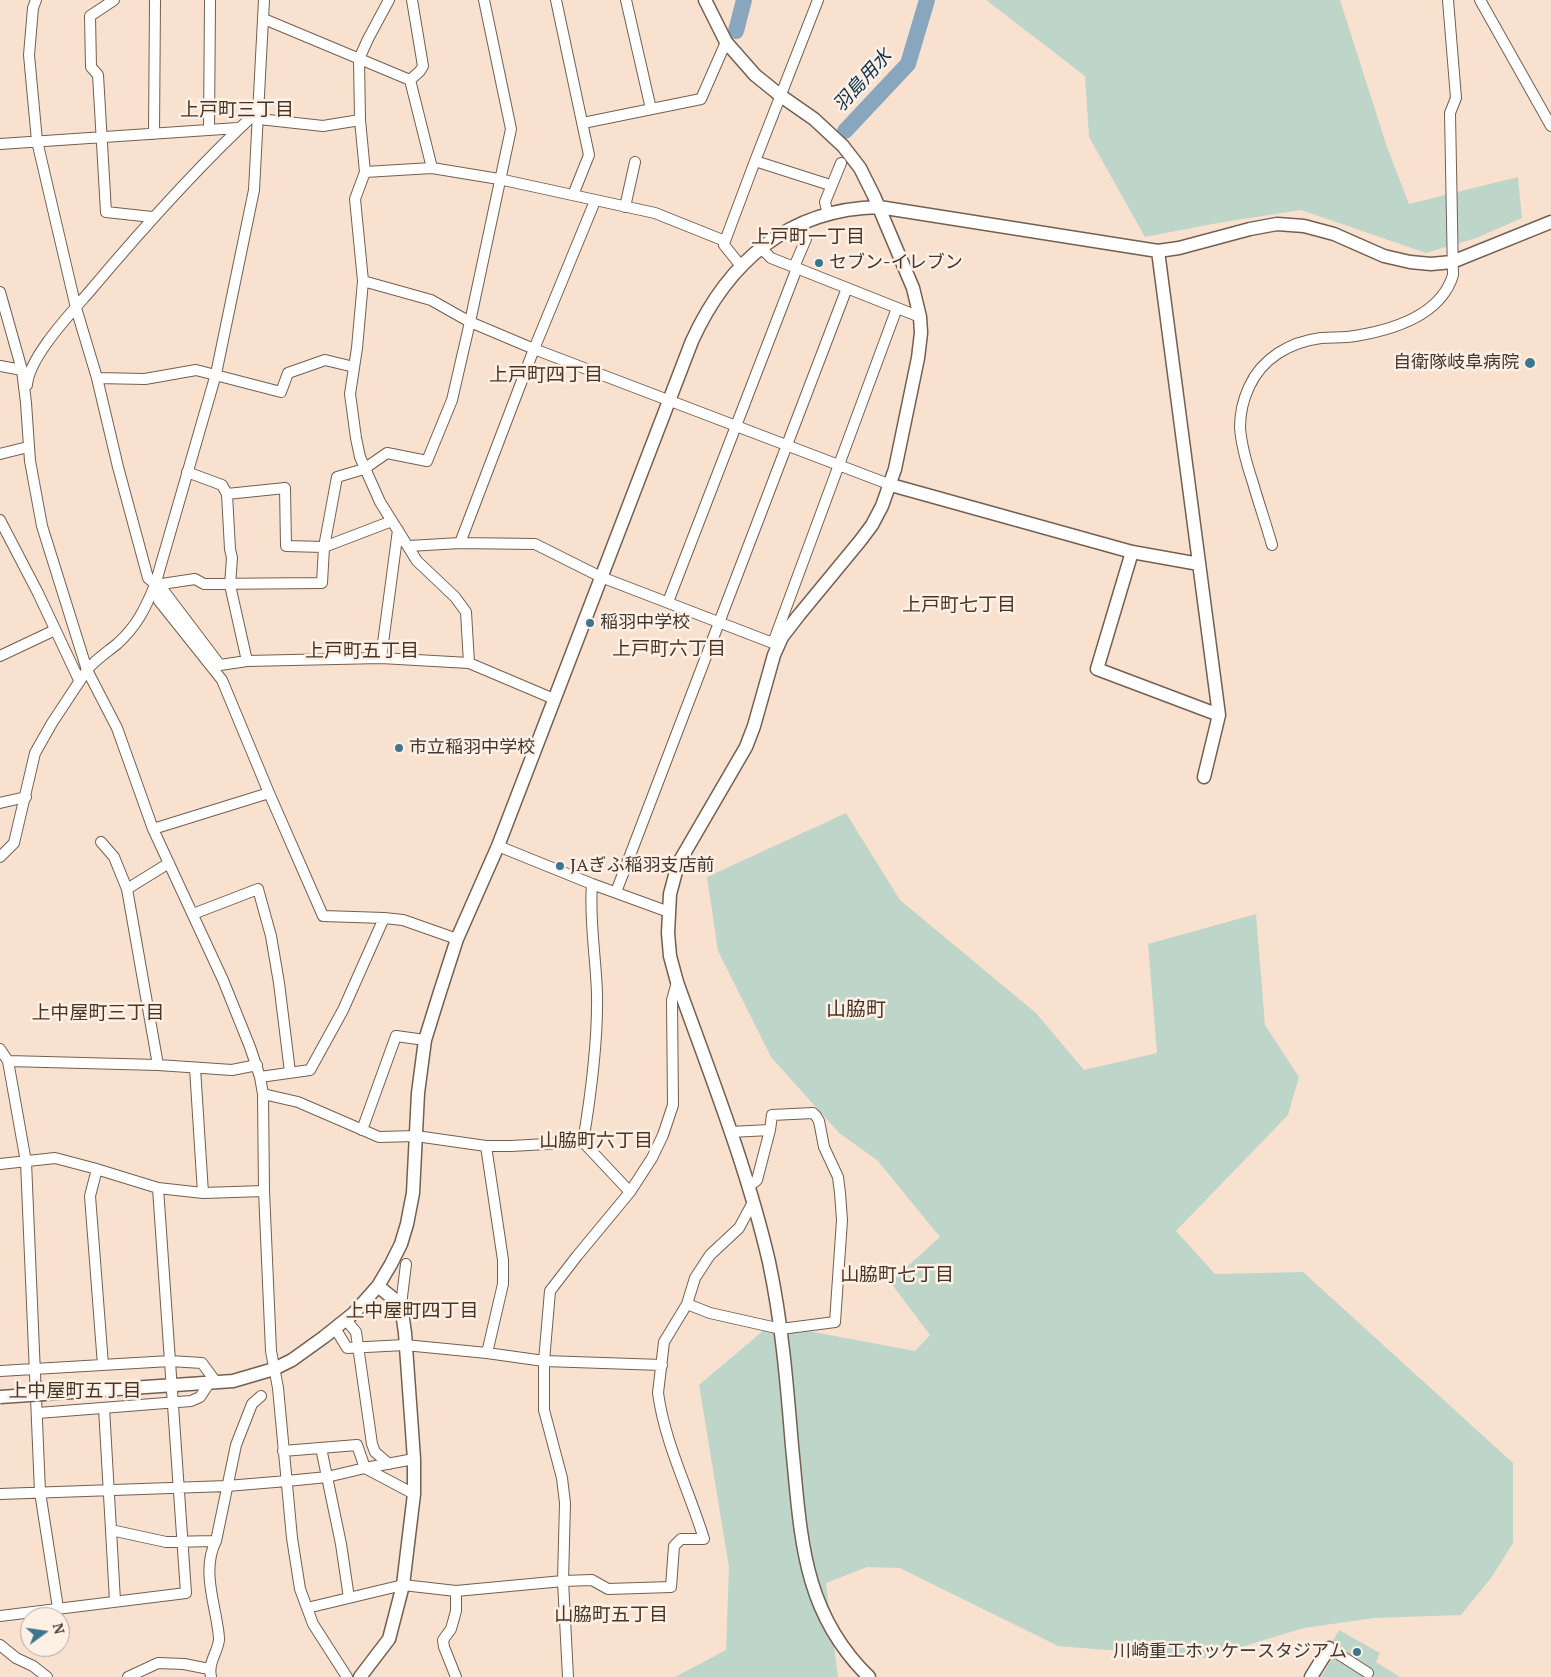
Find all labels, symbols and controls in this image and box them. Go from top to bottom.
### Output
water label: 羽島用水 [829,45,897,117]
district label: 上戸町三丁目 [180,100,294,122]
district label: 上戸町一丁目 [751,227,865,249]
place label: セブン-イレブン [829,252,963,274]
marker: セブン-イレブン [813,257,825,269]
place label: 自衛隊岐阜病院 [1393,352,1519,374]
marker: 自衛隊岐阜病院 [1523,356,1537,370]
district label: 上戸町四丁目 [489,365,603,387]
district label: 上戸町七丁目 [902,595,1016,617]
place label: 稲羽中学校 [600,612,690,634]
marker: 稲羽中学校 [584,617,596,629]
district label: 上戸町六丁目 [612,639,726,661]
district label: 上戸町五丁目 [305,641,419,663]
place label: 市立稲羽中学校 [409,737,535,759]
marker: 市立稲羽中学校 [393,742,405,754]
place label: JAぎふ稲羽支店前 [570,855,714,877]
marker: JAぎふ稲羽支店前 [554,860,566,872]
district label: 山脇町 [826,998,886,1022]
district label: 上中屋町三丁目 [32,1003,164,1025]
district label: 山脇町六丁目 [539,1131,653,1153]
district label: 山脇町七丁目 [840,1265,954,1287]
district label: 上中屋町四丁目 [346,1301,478,1323]
district label: 上中屋町五丁目 [9,1381,141,1403]
district label: 山脇町五丁目 [554,1605,668,1627]
north arrow [20,1607,70,1657]
text: N [49,1621,70,1636]
place label: 川崎重工ホッケースタジアム [1113,1641,1347,1663]
marker: 川崎重工ホッケースタジアム [1351,1646,1363,1658]

